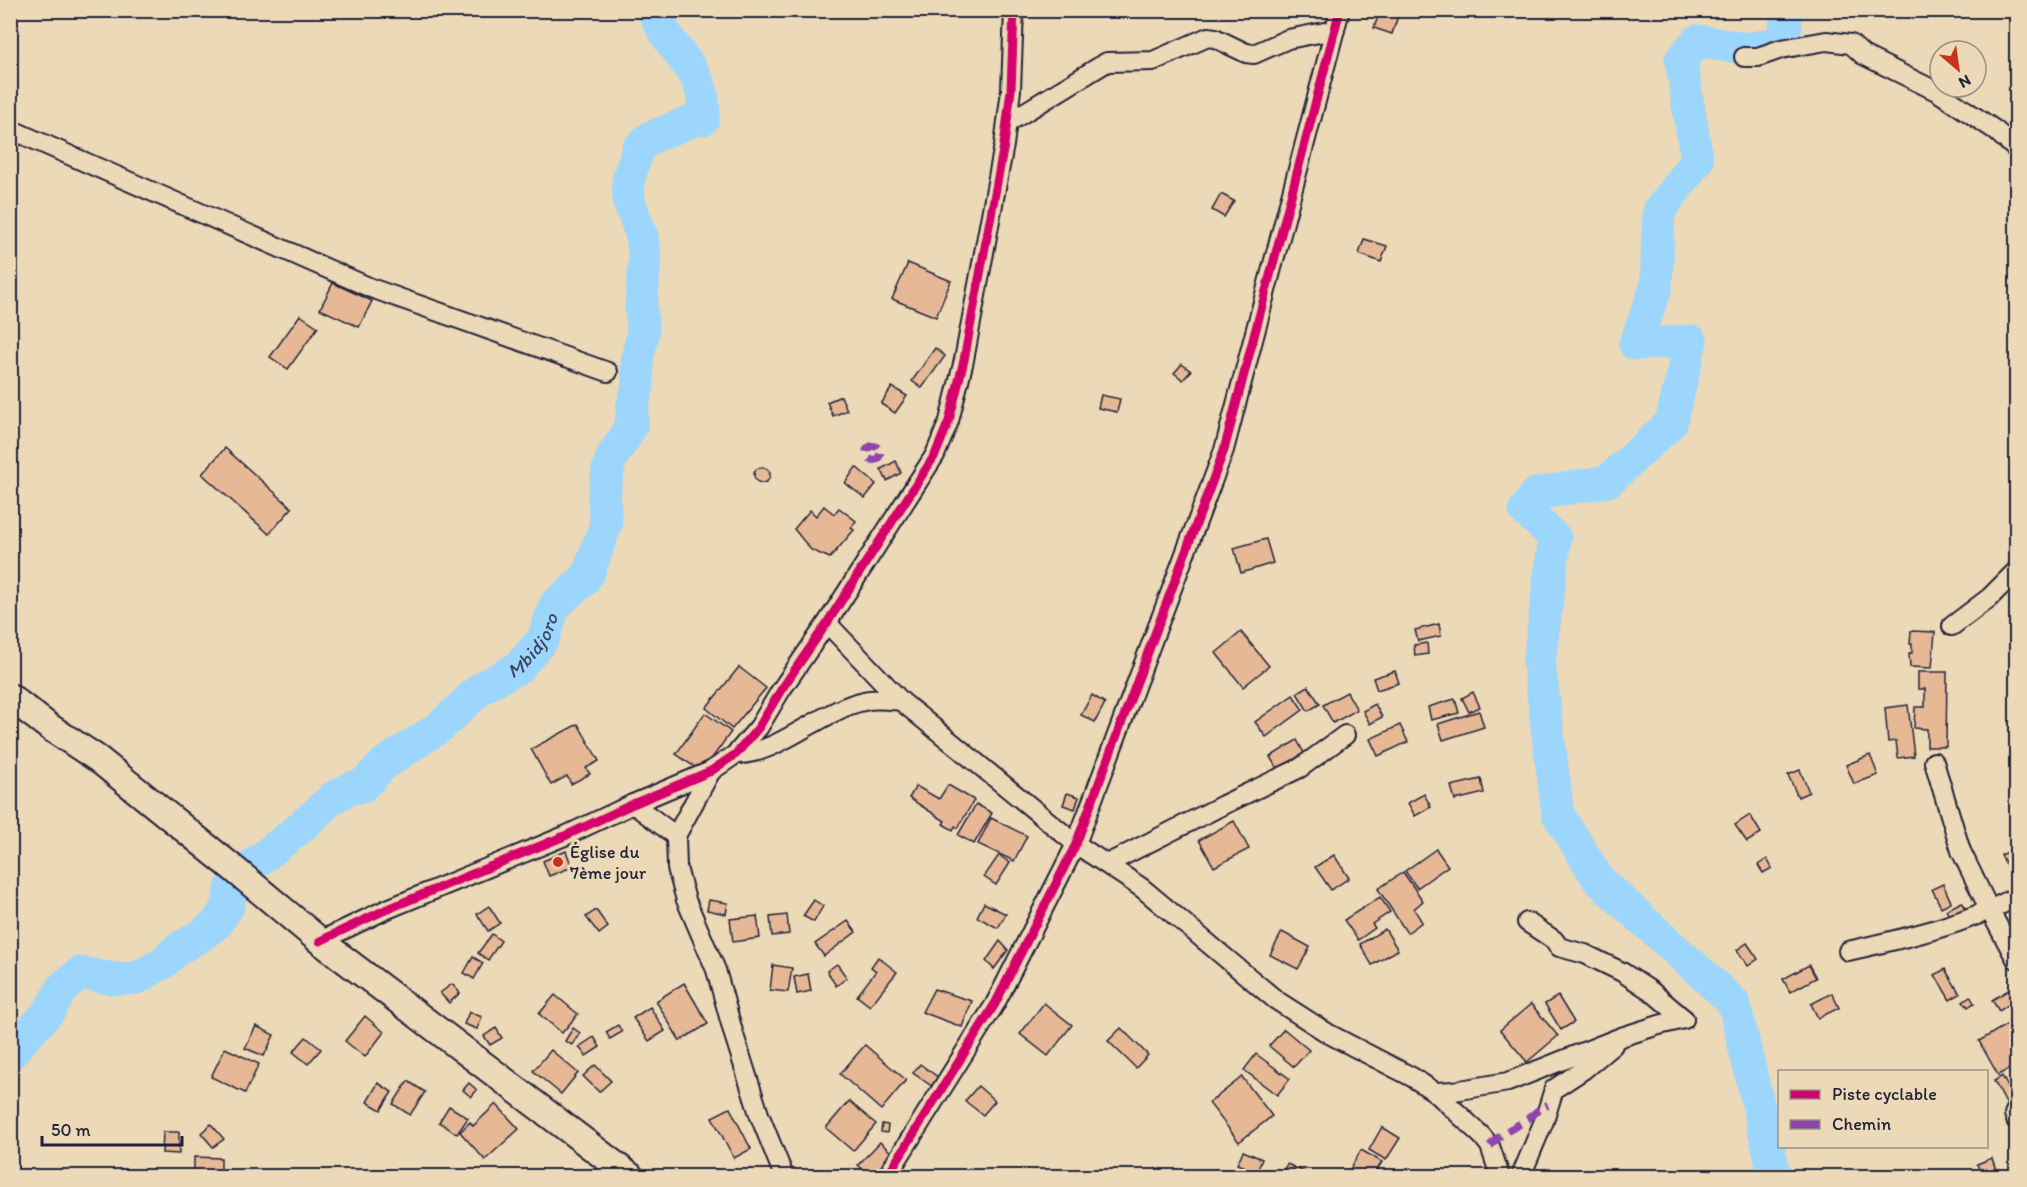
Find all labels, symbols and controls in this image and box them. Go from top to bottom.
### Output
north arrow [1928,39,1988,99]
text: N [1956,71,1974,93]
water label: Mbidjoro [503,609,563,683]
place label: Église du 7ème jour [570,841,647,884]
marker: Église du 7ème jour [551,855,565,869]
legend [1778,1070,1988,1148]
text: Piste cyclable [1832,1083,1937,1105]
scale bar [42,1109,182,1147]
text: Chemin [1832,1113,1891,1135]
text: 50 m [51,1119,91,1141]

